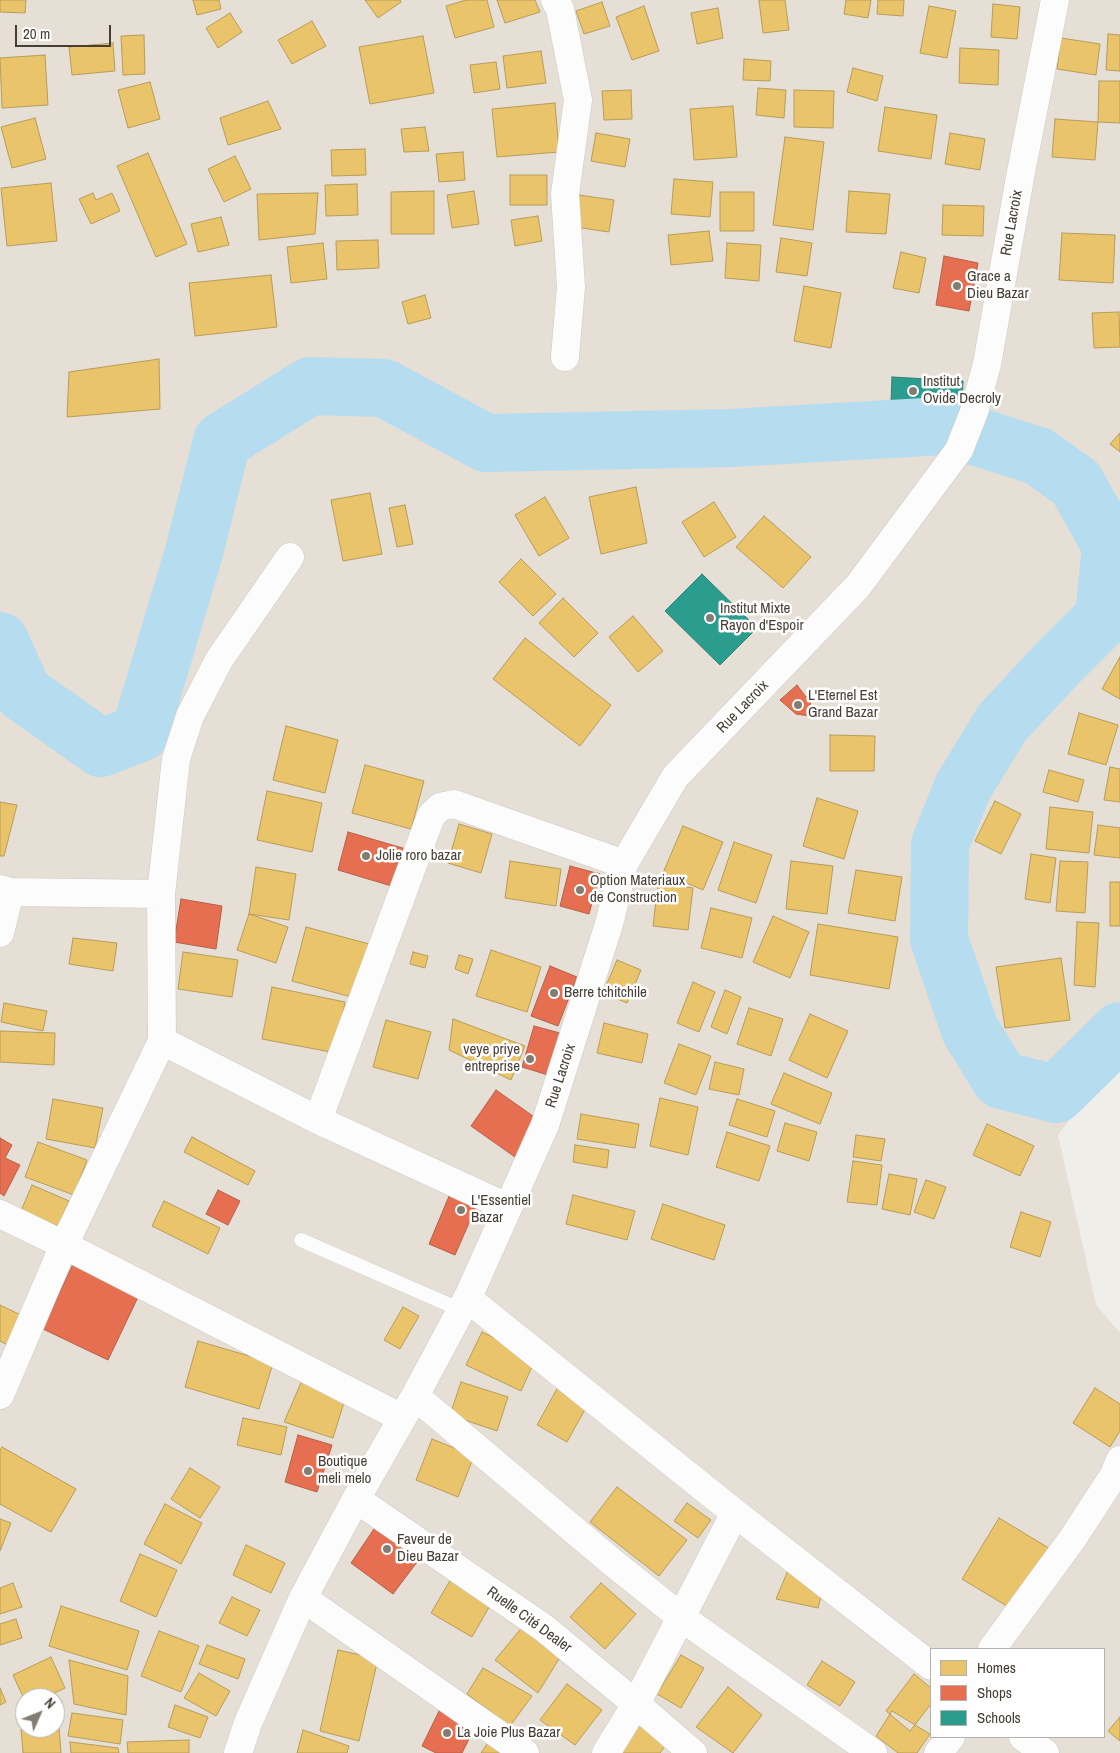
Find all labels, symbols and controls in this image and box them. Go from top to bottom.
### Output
scale bar [18,15,114,47]
text: 20 m [23,23,50,44]
street label: Rue Lacroix [997,189,1027,257]
place label: Grace a Dieu Bazar [967,268,1029,303]
marker: Grace a Dieu Bazar [951,280,963,292]
place label: Institut Ovide Decroly [923,373,1001,408]
marker: Institut Ovide Decroly [907,385,919,397]
place label: Institut Mixte Rayon d'Espoir [720,600,804,635]
marker: Institut Mixte Rayon d'Espoir [704,612,716,624]
street label: Rue Lacroix [713,677,773,737]
place label: L'Eternel Est Grand Bazar [808,687,878,722]
marker: L'Eternel Est Grand Bazar [792,699,804,711]
place label: Jolie roro bazar [376,847,461,865]
marker: Jolie roro bazar [360,850,372,862]
place label: Option Materiaux de Construction [590,872,685,907]
marker: Option Materiaux de Construction [574,884,586,896]
place label: Berre tchitchile [564,984,647,1002]
marker: Berre tchitchile [548,987,560,999]
place label: veye priye entreprise [463,1041,520,1076]
street label: Rue Lacroix [542,1042,580,1110]
marker: veye priye entreprise [524,1053,536,1065]
place label: L'Essentiel Bazar [471,1192,531,1227]
marker: L'Essentiel Bazar [455,1204,467,1216]
place label: Boutique meli melo [318,1453,371,1488]
marker: Boutique meli melo [302,1465,314,1477]
place label: Faveur de Dieu Bazar [397,1531,459,1566]
marker: Faveur de Dieu Bazar [381,1543,393,1555]
street label: Ruelle Cité Dealer [483,1583,575,1657]
legend [930,1648,1105,1738]
text: Homes [977,1657,1016,1678]
text: Shops [977,1682,1012,1703]
north arrow [15,1688,65,1738]
text: N [41,1694,59,1713]
text: Schools [977,1707,1021,1728]
place label: La Joie Plus Bazar [457,1724,560,1742]
marker: La Joie Plus Bazar [441,1727,453,1739]

